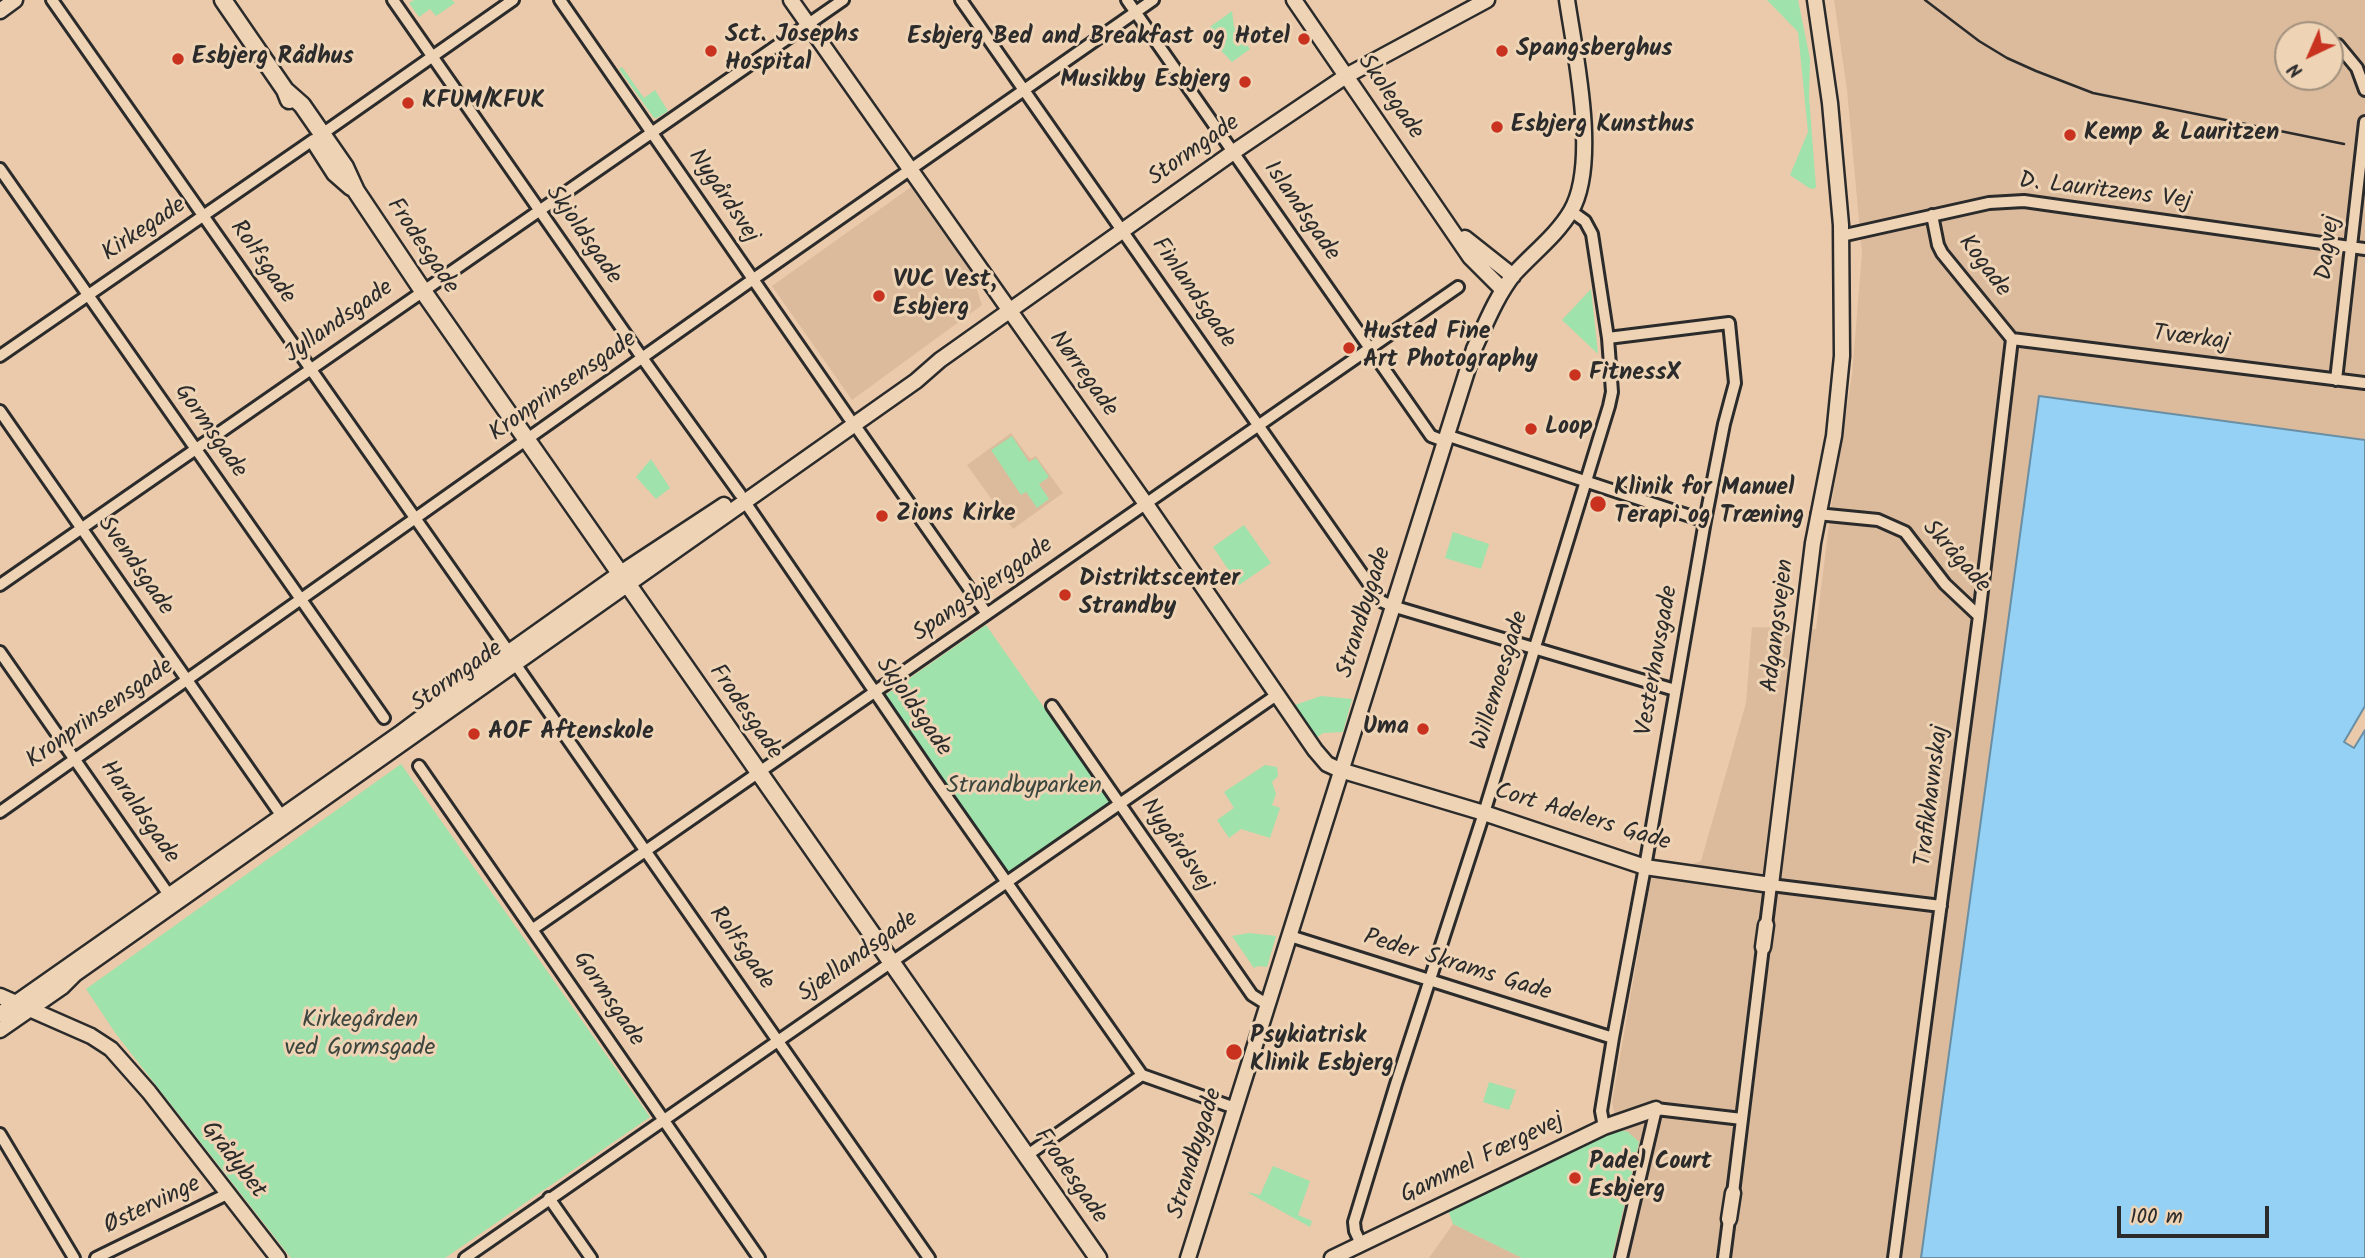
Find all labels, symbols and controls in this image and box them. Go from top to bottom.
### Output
north arrow [2274,21,2344,91]
place label: Sct. Josephs Hospital [725,23,859,79]
place label: Esbjerg Bed and Breakfast og Hotel [907,25,1290,53]
marker: Esbjerg Bed and Breakfast og Hotel [1296,31,1312,47]
place label: Spangsberghus [1516,37,1672,65]
marker: Sct. Josephs Hospital [703,43,719,59]
marker: Spangsberghus [1494,43,1510,59]
place label: Esbjerg Rådhus [192,45,354,73]
street label: Skolegade [1349,50,1429,146]
marker: Esbjerg Rådhus [170,51,186,67]
text: N [2281,55,2311,85]
place label: Musikby Esbjerg [1060,68,1231,96]
marker: Musikby Esbjerg [1237,74,1253,90]
place label: KFUM/KFUK [422,89,545,117]
marker: KFUM/KFUK [400,95,416,111]
street label: Stormgade [1144,110,1246,194]
place label: Esbjerg Kunsthus [1511,113,1694,141]
marker: Esbjerg Kunsthus [1489,119,1505,135]
place label: Kemp & Lauritzen [2084,121,2279,149]
marker: Kemp & Lauritzen [2062,127,2078,143]
street label: Nygårdsvej [680,144,764,250]
street label: Islandsgade [1255,157,1345,267]
street label: D. Lauritzens Vej [2017,168,2193,218]
street label: Skjoldsgade [537,181,627,291]
street label: Kirkegade [97,192,193,270]
street label: Frodesgade [378,193,464,301]
street label: Dagvej [2312,214,2348,282]
street label: Rolfsgade [222,216,300,310]
street label: Kogade [1950,230,2016,304]
street label: Finlandsgade [1143,233,1241,355]
place label: VUC Vest, Esbjerg [893,268,997,324]
street label: Jyllandsgade [280,275,400,371]
marker: VUC Vest, Esbjerg [871,288,887,304]
place label: Husted Fine Art Photography [1363,320,1538,376]
street label: Tværkaj [2151,321,2231,359]
street label: Nørregade [1041,326,1123,424]
street label: Kronprinsensgade [485,327,643,449]
marker: Husted Fine Art Photography [1341,340,1357,356]
place label: FitnessX [1589,361,1681,389]
marker: FitnessX [1567,367,1583,383]
street label: Gormsgade [166,379,252,485]
place label: Loop [1545,415,1593,443]
marker: Loop [1523,421,1539,437]
place label: Klinik for Manuel Terapi og Træning [1614,476,1804,532]
marker: Klinik for Manuel Terapi og Træning [1588,494,1608,514]
place label: Zions Kirke [896,502,1015,530]
marker: Zions Kirke [874,508,890,524]
street label: Svendsgade [89,512,179,622]
street label: Skrågade [1915,515,1995,601]
street label: Spangsbjerggade [909,532,1059,650]
street label: Strandbygade [1332,544,1400,682]
street label: Adgangsvejen [1758,558,1802,694]
place label: Distriktscenter Strandby [1079,567,1240,623]
street label: Vesterhavsgade [1632,584,1686,738]
marker: Distriktscenter Strandby [1057,587,1073,603]
street label: Willemoesgade [1467,608,1537,754]
street label: Stormgade [407,636,509,720]
street label: Skjoldsgade [867,653,957,763]
street label: Kronprinsensgade [22,654,180,776]
street label: Frodesgade [701,660,787,766]
place label: Uma [1363,715,1409,743]
place label: AOF Aftenskole [488,720,654,748]
marker: Uma [1415,721,1431,737]
street label: Trafikhavnskaj [1911,724,1957,868]
marker: AOF Aftenskole [466,726,482,742]
street label: Haraldsgade [92,756,184,870]
park label: Strandbyparken [946,774,1102,802]
street label: Cort Adelers Gade [1490,779,1674,859]
street label: Nygårdsvej [1132,794,1218,898]
street label: Rolfsgade [701,902,779,996]
street label: Sjællandsgade [793,906,925,1010]
street label: Peder Skrams Gade [1360,925,1554,1009]
street label: Gormsgade [565,947,649,1053]
park label: Kirkegården ved Gormsgade [285,1008,435,1064]
place label: Psykiatrisk Klinik Esbjerg [1250,1024,1394,1080]
marker: Psykiatrisk Klinik Esbjerg [1224,1042,1244,1062]
street label: Strandbygade [1163,1085,1231,1223]
street label: Gammel Færgevej [1397,1108,1569,1212]
street label: Grådybet [193,1117,271,1205]
street label: Frodesgade [1026,1124,1112,1230]
place label: Padel Court Esbjerg [1589,1150,1712,1206]
marker: Padel Court Esbjerg [1567,1170,1583,1186]
street label: Østervinge [100,1171,206,1243]
scale bar [2120,1192,2272,1236]
text: 100 m [2130,1201,2183,1234]

